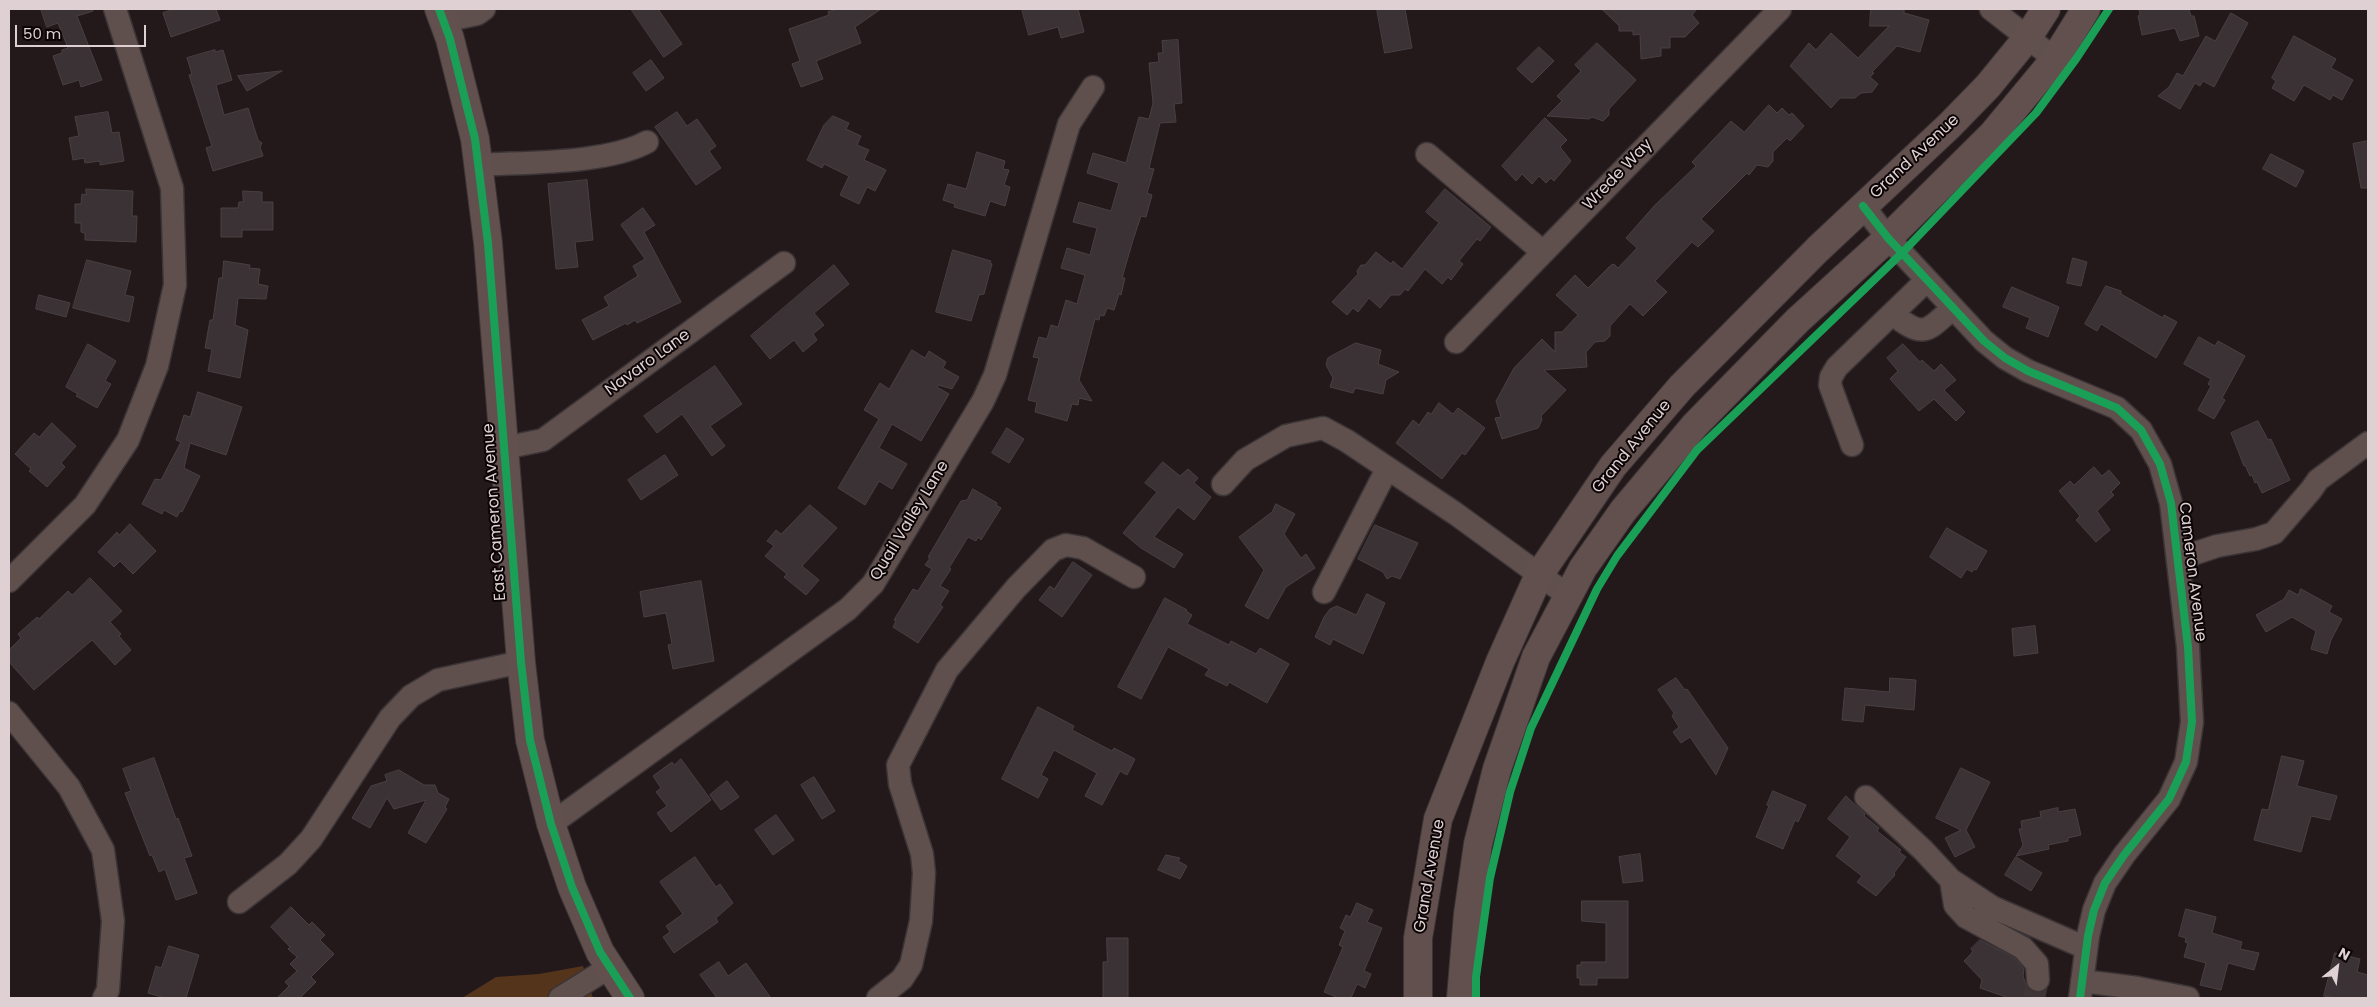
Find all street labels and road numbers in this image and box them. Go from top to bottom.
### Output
street label: Grand Avenue [1867,111,1963,203]
street label: Wrede Way [1579,135,1657,215]
street label: Navaro Lane [602,326,694,400]
street label: Grand Avenue [1588,396,1676,498]
street label: East Cameron Avenue [479,423,511,601]
street label: Quail Valley Lane [867,458,953,584]
street label: Cameron Avenue [2174,501,2210,643]
street label: Grand Avenue [1411,818,1449,934]

